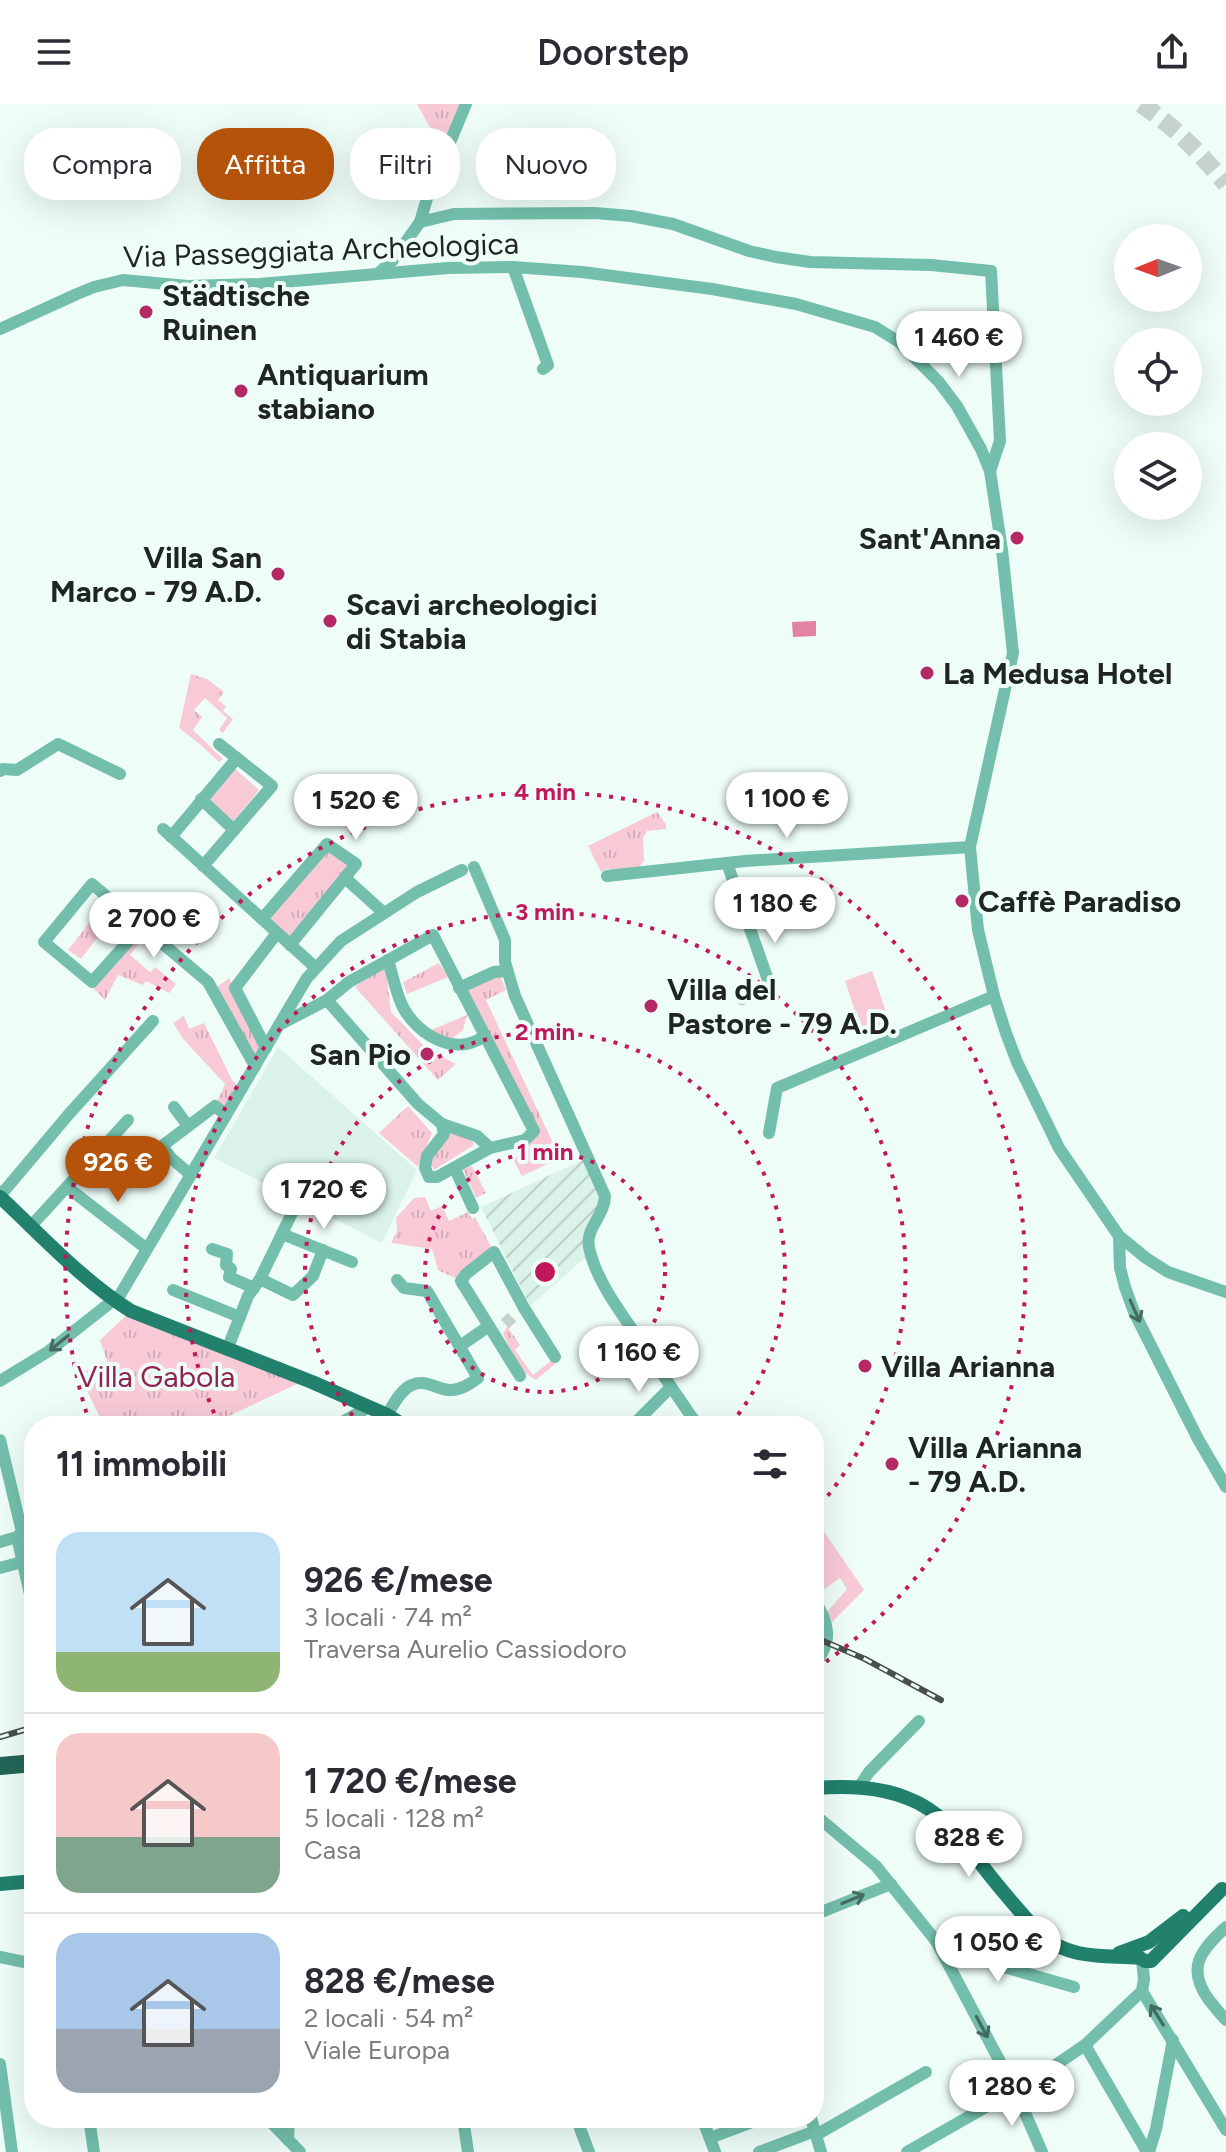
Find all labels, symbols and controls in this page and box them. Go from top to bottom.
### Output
icon: menu [32,30,76,74]
icon: share [1150,30,1194,74]
text: Doorstep [537,31,689,74]
chip: Compra [24,128,181,200]
chip: Affitta [197,128,334,200]
chip: Filtri [350,128,460,200]
chip: Nuovo [476,128,616,200]
north arrow [1114,224,1202,312]
map controls [1114,224,1202,520]
street label: Via Passeggiata Archeologica [123,225,519,275]
place label: Städtische Ruinen [162,277,310,348]
marker: Städtische Ruinen [137,303,155,321]
pin: 1 460 € [885,311,1033,379]
text: 1 460 € [914,321,1004,353]
button: locate [1114,328,1202,416]
place label: Antiquarium stabiano [257,356,429,427]
marker: Antiquarium stabiano [232,382,250,400]
button: layers [1114,432,1202,520]
place label: Sant'Anna [859,520,1001,557]
marker: Sant'Anna [1008,529,1026,547]
place label: Villa San Marco - 79 A.D. [50,539,262,610]
marker: Villa San Marco - 79 A.D. [269,565,287,583]
place label: Scavi archeologici di Stabia [346,586,598,657]
marker: Scavi archeologici di Stabia [321,612,339,630]
place label: La Medusa Hotel [943,655,1172,692]
marker: La Medusa Hotel [918,664,936,682]
pin: 1 100 € [713,772,861,840]
pin: 1 520 € [282,774,430,842]
text: 4 min [514,777,576,806]
text: 1 100 € [744,782,830,814]
text: 1 520 € [312,784,400,816]
pin: 1 180 € [701,877,849,945]
place label: Caffè Paradiso [978,883,1181,920]
text: 1 180 € [732,887,818,919]
pin: 2 700 € [80,892,228,960]
marker: Caffè Paradiso [953,892,971,910]
text: 3 min [515,897,575,926]
text: 2 700 € [107,902,201,934]
place label: Villa del Pastore - 79 A.D. [667,971,897,1042]
marker: Villa del Pastore - 79 A.D. [642,997,660,1015]
text: 2 min [515,1017,575,1046]
place label: San Pio [309,1036,411,1073]
marker: San Pio [418,1045,436,1063]
pin: 926 € [62,1136,174,1204]
text: 1 min [517,1137,573,1166]
text: 926 € [83,1146,153,1178]
pin: 1 720 € [250,1163,398,1231]
text: 1 720 € [280,1173,368,1205]
centre of rings [531,1258,559,1286]
one-way arrow [1128,1299,1143,1323]
pin: 1 160 € [565,1326,713,1394]
one-way arrow [49,1334,69,1352]
text: 1 160 € [597,1336,681,1368]
place label: Villa Arianna [881,1348,1055,1385]
marker: Villa Arianna [856,1357,874,1375]
park label: Villa Gabola [77,1358,235,1395]
place label: Villa Arianna - 79 A.D. [908,1429,1082,1500]
icon: filters [748,1442,792,1486]
text: 11 immobili [56,1444,227,1485]
marker: Villa Arianna - 79 A.D. [883,1455,901,1473]
text: 926 €/mese [304,1560,493,1601]
icon: home [120,1564,216,1660]
text: 3 locali · 74 m² [304,1601,472,1633]
text: Traversa Aurelio Cassiodoro [304,1633,627,1665]
text: 1 720 €/mese [304,1761,517,1802]
icon: home [120,1765,216,1861]
text: 5 locali · 128 m² [304,1802,484,1834]
pin: 828 € [913,1811,1025,1879]
text: 828 € [933,1821,1005,1853]
text: Casa [304,1834,361,1866]
one-way arrow [840,1891,865,1906]
pin: 1 050 € [924,1916,1072,1984]
text: 1 050 € [953,1926,1043,1958]
text: 828 €/mese [304,1961,495,2002]
icon: home [120,1965,216,2061]
text: 2 locali · 54 m² [304,2002,473,2034]
one-way arrow [1149,2004,1165,2027]
one-way arrow [974,2015,990,2038]
text: Viale Europa [304,2034,450,2066]
pin: 1 280 € [938,2060,1086,2128]
text: 1 280 € [967,2070,1057,2102]

